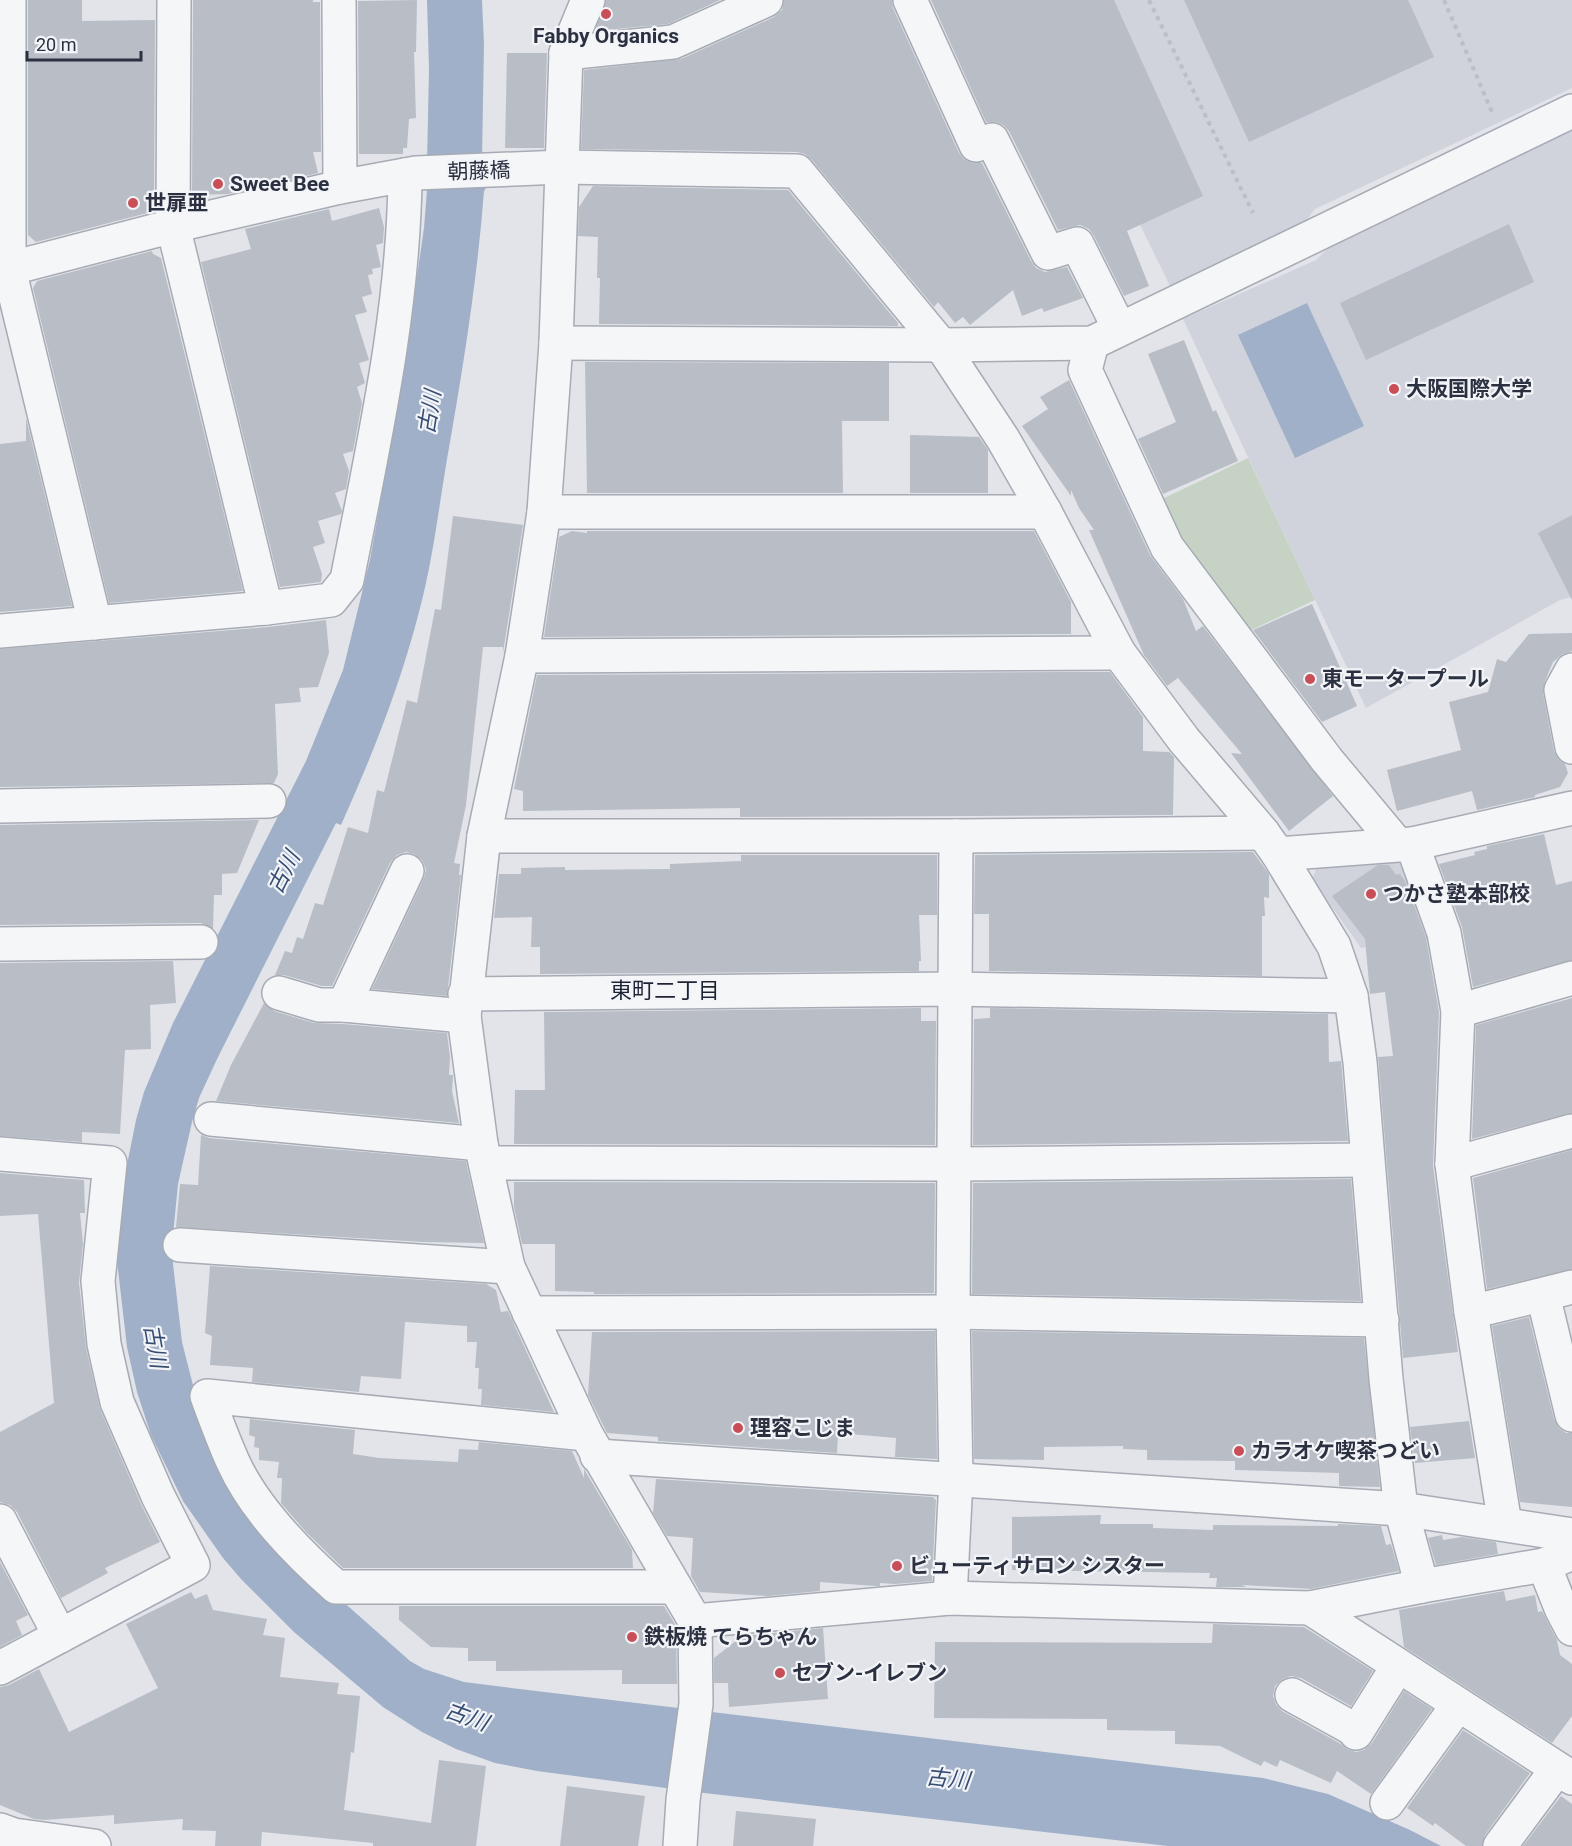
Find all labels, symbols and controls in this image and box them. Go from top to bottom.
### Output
marker: Fabby Organics [599,7,613,21]
scale bar [27,24,141,62]
place label: Fabby Organics [533,24,679,48]
text: 20 m [36,34,76,55]
street label: 朝藤橋 [447,158,511,184]
place label: Sweet Bee [230,172,329,196]
marker: Sweet Bee [211,177,225,191]
place label: 世扉亜 [145,191,208,215]
marker: 世扉亜 [126,196,140,210]
place label: 大阪国際大学 [1406,377,1532,401]
marker: 大阪国際大学 [1387,382,1401,396]
water label: 古川 [414,386,446,436]
place label: 東モータープール [1322,667,1489,691]
marker: 東モータープール [1303,672,1317,686]
water label: 古川 [262,845,305,898]
place label: つかさ塾本部校 [1383,882,1530,906]
marker: つかさ塾本部校 [1364,887,1378,901]
district label: 東町二丁目 [610,978,720,1003]
water label: 古川 [139,1322,172,1372]
place label: 理容こじま [750,1416,855,1440]
marker: 理容こじま [731,1421,745,1435]
place label: カラオケ喫茶つどい [1251,1439,1440,1463]
marker: カラオケ喫茶つどい [1232,1444,1246,1458]
place label: ビューティサロン シスター [909,1554,1165,1578]
marker: ビューティサロン シスター [890,1559,904,1573]
place label: 鉄板焼 てらちゃん [644,1625,817,1649]
marker: 鉄板焼 てらちゃん [625,1630,639,1644]
place label: セブン-イレブン [792,1661,947,1685]
marker: セブン-イレブン [773,1666,787,1680]
water label: 古川 [442,1697,494,1736]
water label: 古川 [925,1764,973,1793]

